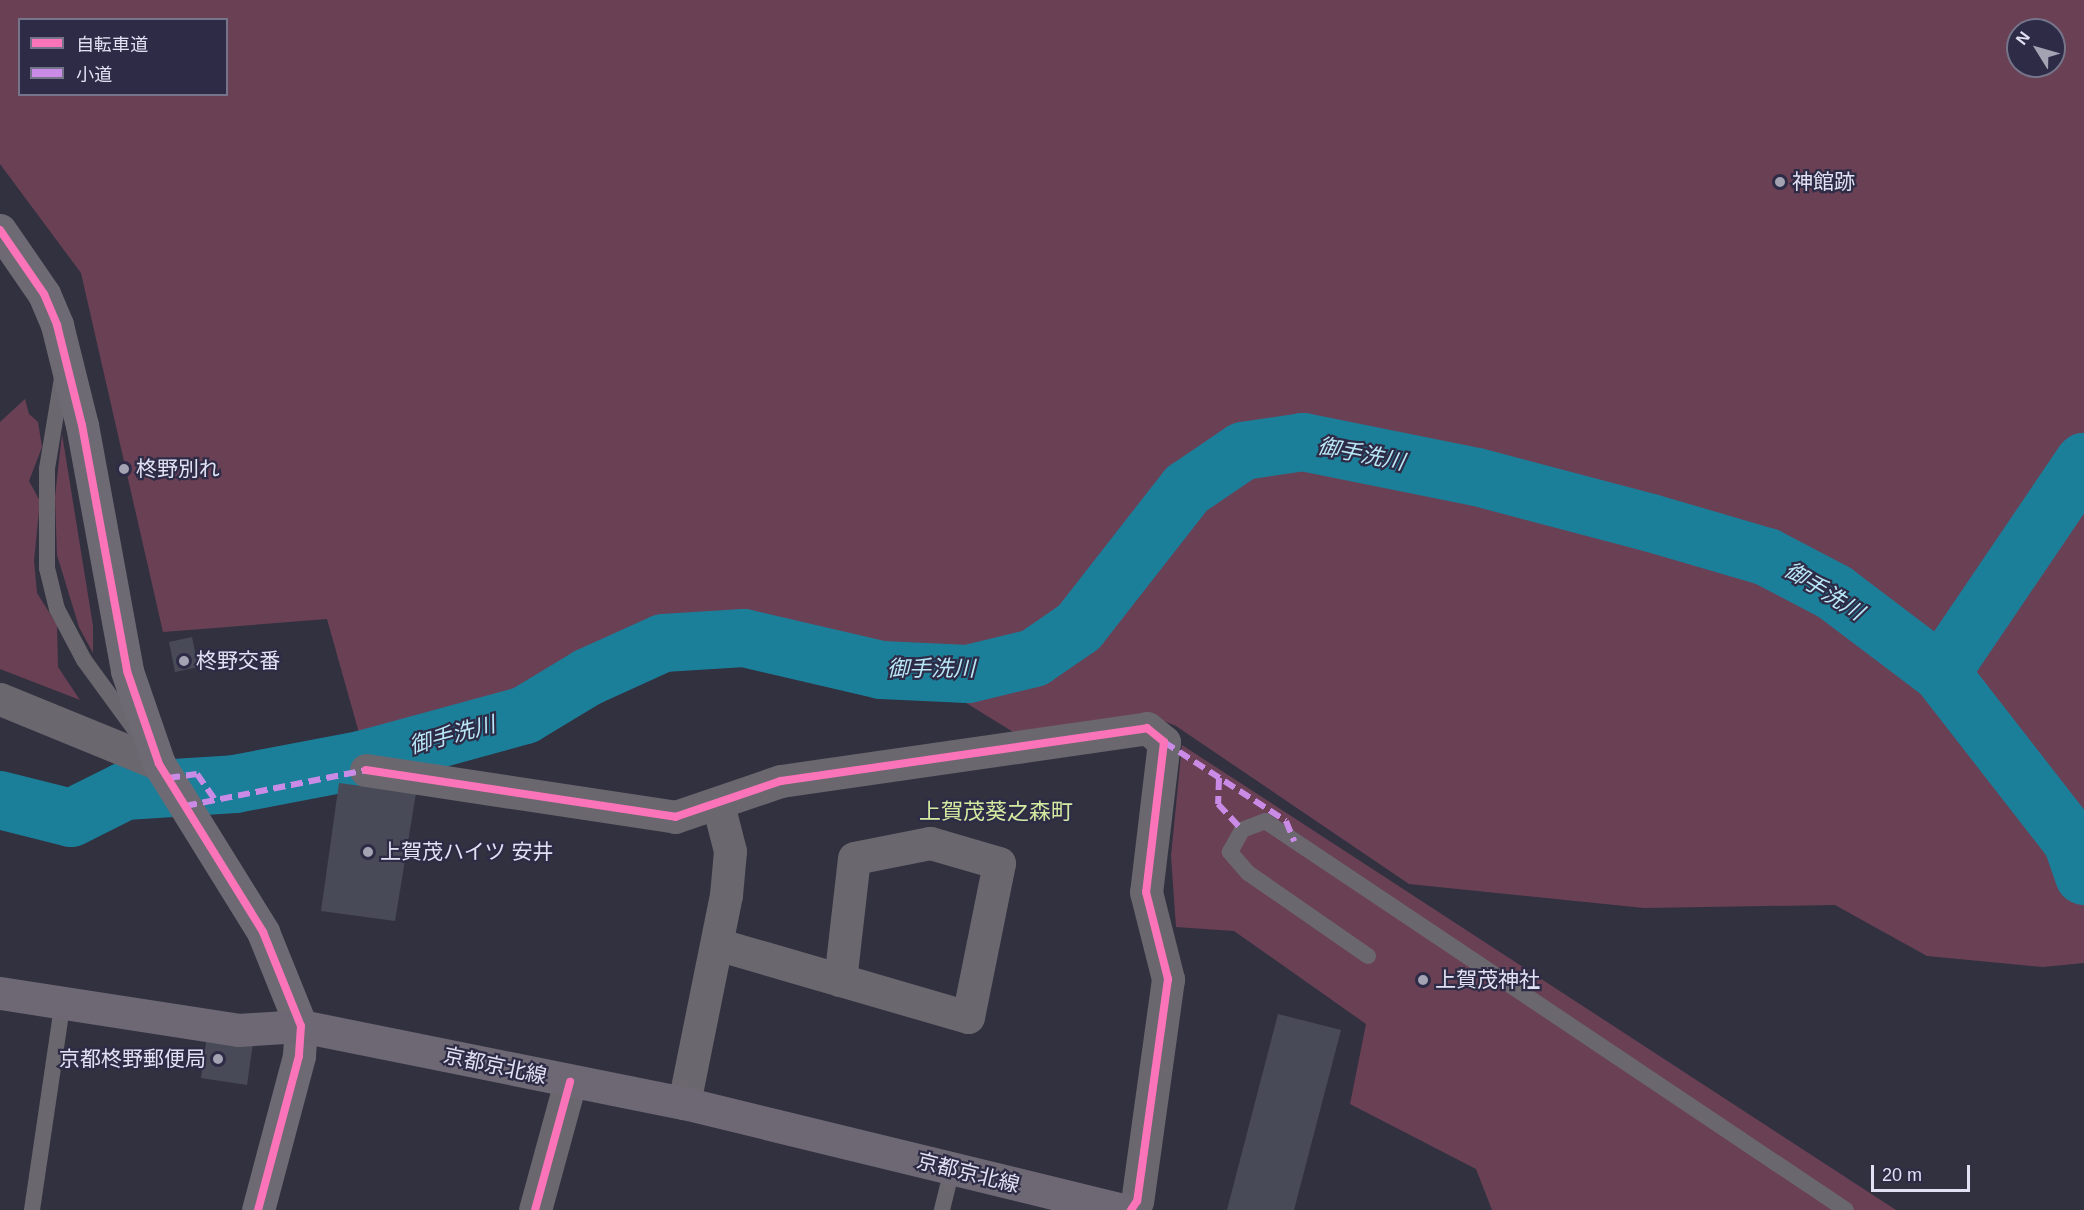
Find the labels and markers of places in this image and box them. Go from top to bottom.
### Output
place label: 神館跡 [1792,169,1855,195]
marker: 神館跡 [1773,175,1787,189]
place label: 柊野別れ [136,456,220,482]
marker: 柊野別れ [117,462,131,476]
place label: 柊野交番 [196,648,280,674]
marker: 柊野交番 [177,654,191,668]
place label: 上賀茂ハイツ 安井 [380,839,554,865]
marker: 上賀茂ハイツ 安井 [361,845,375,859]
place label: 上賀茂神社 [1435,967,1540,993]
marker: 上賀茂神社 [1416,973,1430,987]
place label: 京都柊野郵便局 [59,1046,206,1072]
marker: 京都柊野郵便局 [211,1052,225,1066]

